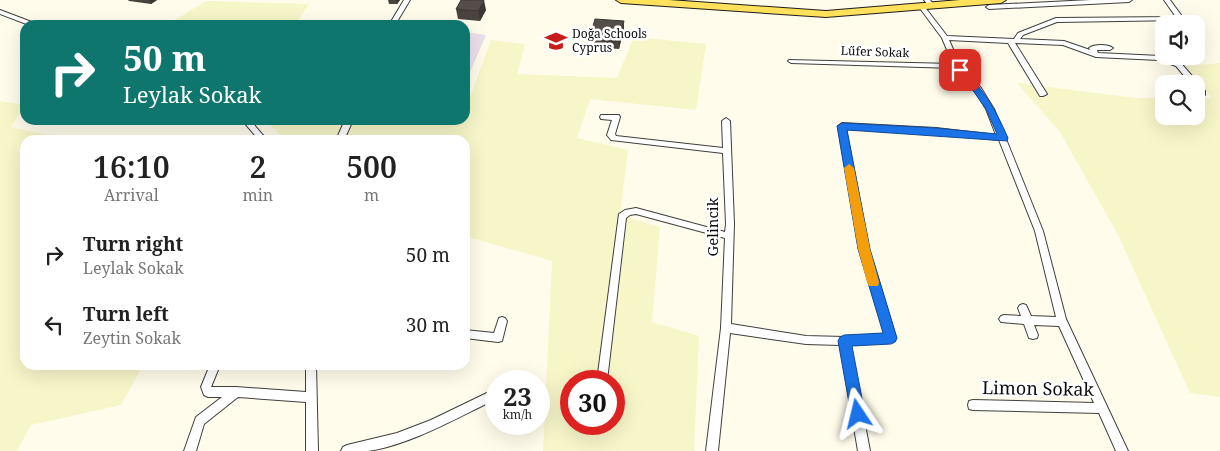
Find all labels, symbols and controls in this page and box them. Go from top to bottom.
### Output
map controls [1155,15,1205,125]
button: sound [1155,15,1205,65]
place label: Doğa Schools Cyprus [572,25,647,56]
school or university icon: Doğa Schools Cyprus [543,28,569,54]
text: 50 m [123,34,206,81]
icon: right [40,40,105,105]
street label: Lűfer Sokak [840,42,911,61]
pin [939,49,981,91]
icon: arrive [946,56,974,84]
button: search [1155,75,1205,125]
text: Leylak Sokak [123,79,262,109]
text: 16:10 [93,146,170,187]
text: 2 [249,146,266,187]
text: 500 [346,146,397,187]
text: Arrival [104,184,159,206]
text: min [243,184,273,206]
text: m [364,184,379,206]
street label: Gelincik [702,197,722,256]
text: Turn right [83,231,183,257]
icon: right [40,241,68,269]
text: 50 m [406,242,450,268]
text: Leylak Sokak [83,257,184,279]
text: Turn left [83,301,169,327]
icon: left [40,311,68,339]
text: 30 m [406,312,450,338]
text: Zeytin Sokak [83,327,181,349]
speed limit sign: 30 [560,370,625,435]
street label: Limon Sokak [982,375,1095,401]
text: 23 [503,379,532,413]
position arrow [831,387,883,439]
text: km/h [503,406,532,423]

